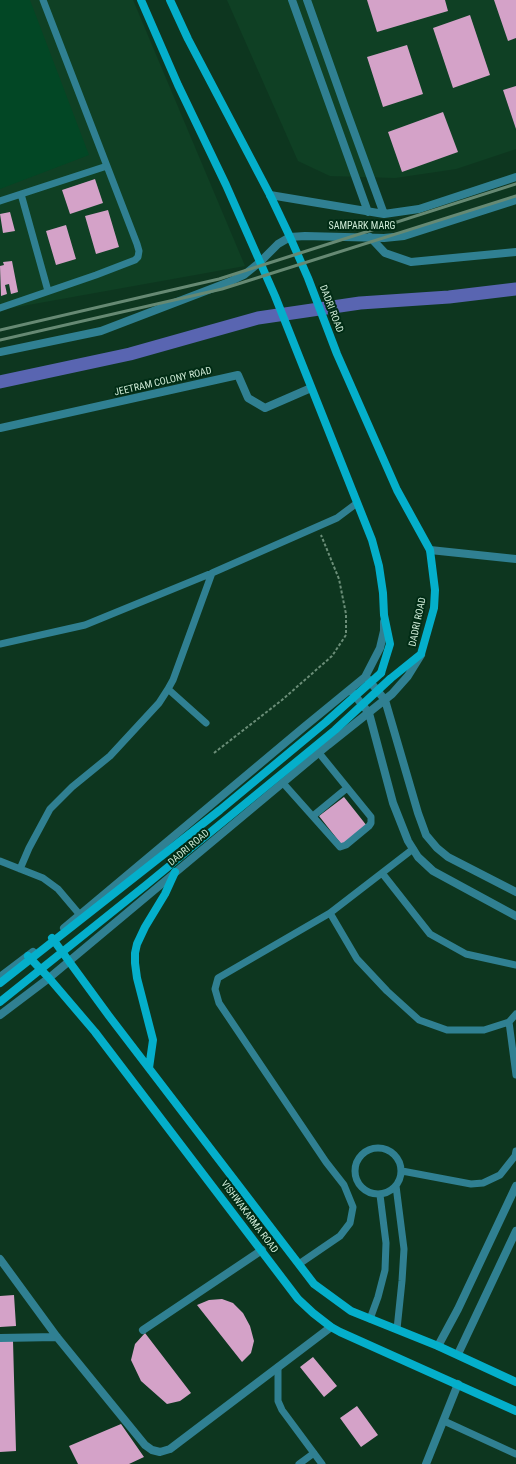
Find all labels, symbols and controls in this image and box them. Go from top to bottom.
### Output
street label: SAMPARK MARG [329,220,395,232]
street label: DADRI ROAD [316,284,346,334]
street label: JEETRAM COLONY ROAD [113,365,213,399]
street label: DADRI ROAD [407,596,429,648]
street label: DADRI ROAD [166,827,212,869]
street label: VISHWAKARMA ROAD [218,1178,280,1256]

